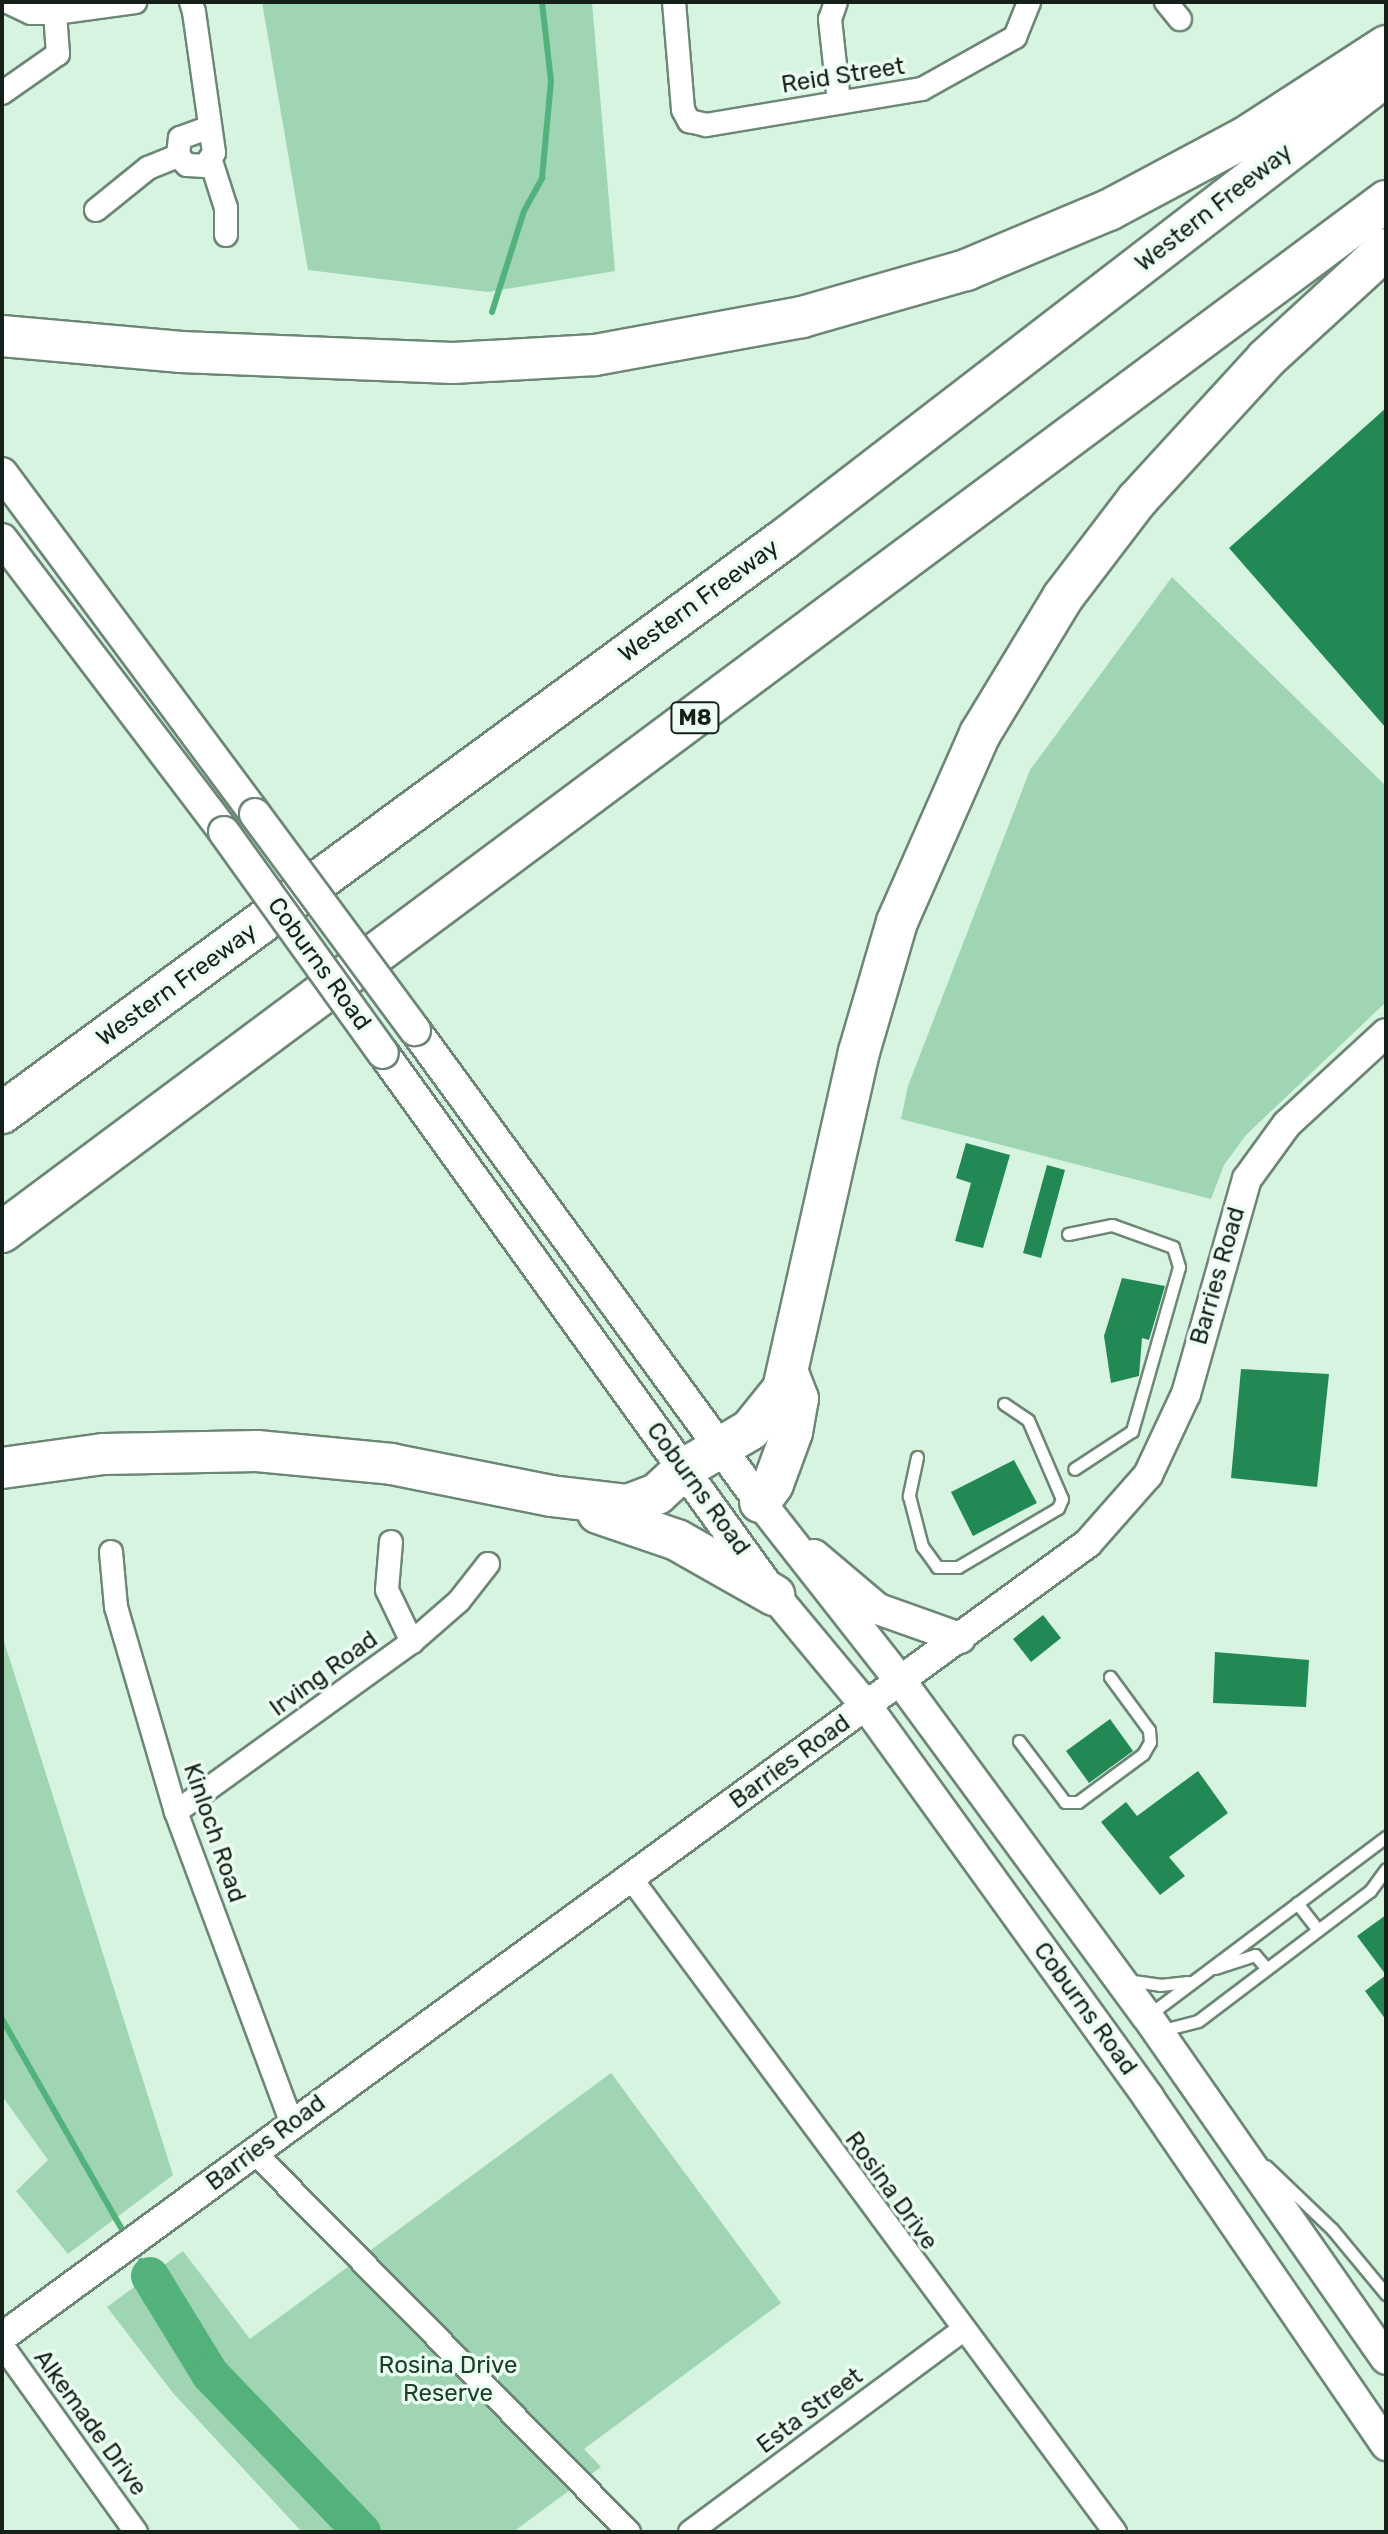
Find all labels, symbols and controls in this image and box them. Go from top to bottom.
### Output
street label: Reid Street [779,52,907,100]
street label: Western Freeway [1130,138,1298,278]
street label: Western Freeway [613,533,785,669]
road number: M8 [669,700,721,736]
street label: Coburns Road [261,892,377,1036]
street label: Western Freeway [91,917,263,1053]
street label: Barries Road [1185,1204,1251,1348]
street label: Coburns Road [640,1417,756,1561]
street label: Irving Road [264,1625,384,1723]
street label: Barries Road [724,1709,856,1815]
street label: Kinloch Road [177,1760,251,1906]
street label: Coburns Road [1027,1937,1143,2081]
street label: Barries Road [201,2089,331,2197]
street label: Rosina Drive [839,2126,943,2256]
street label: Alkemade Drive [27,2345,153,2501]
park label: Rosina Drive Reserve [379,2352,517,2408]
street label: Esta Street [752,2362,868,2460]

